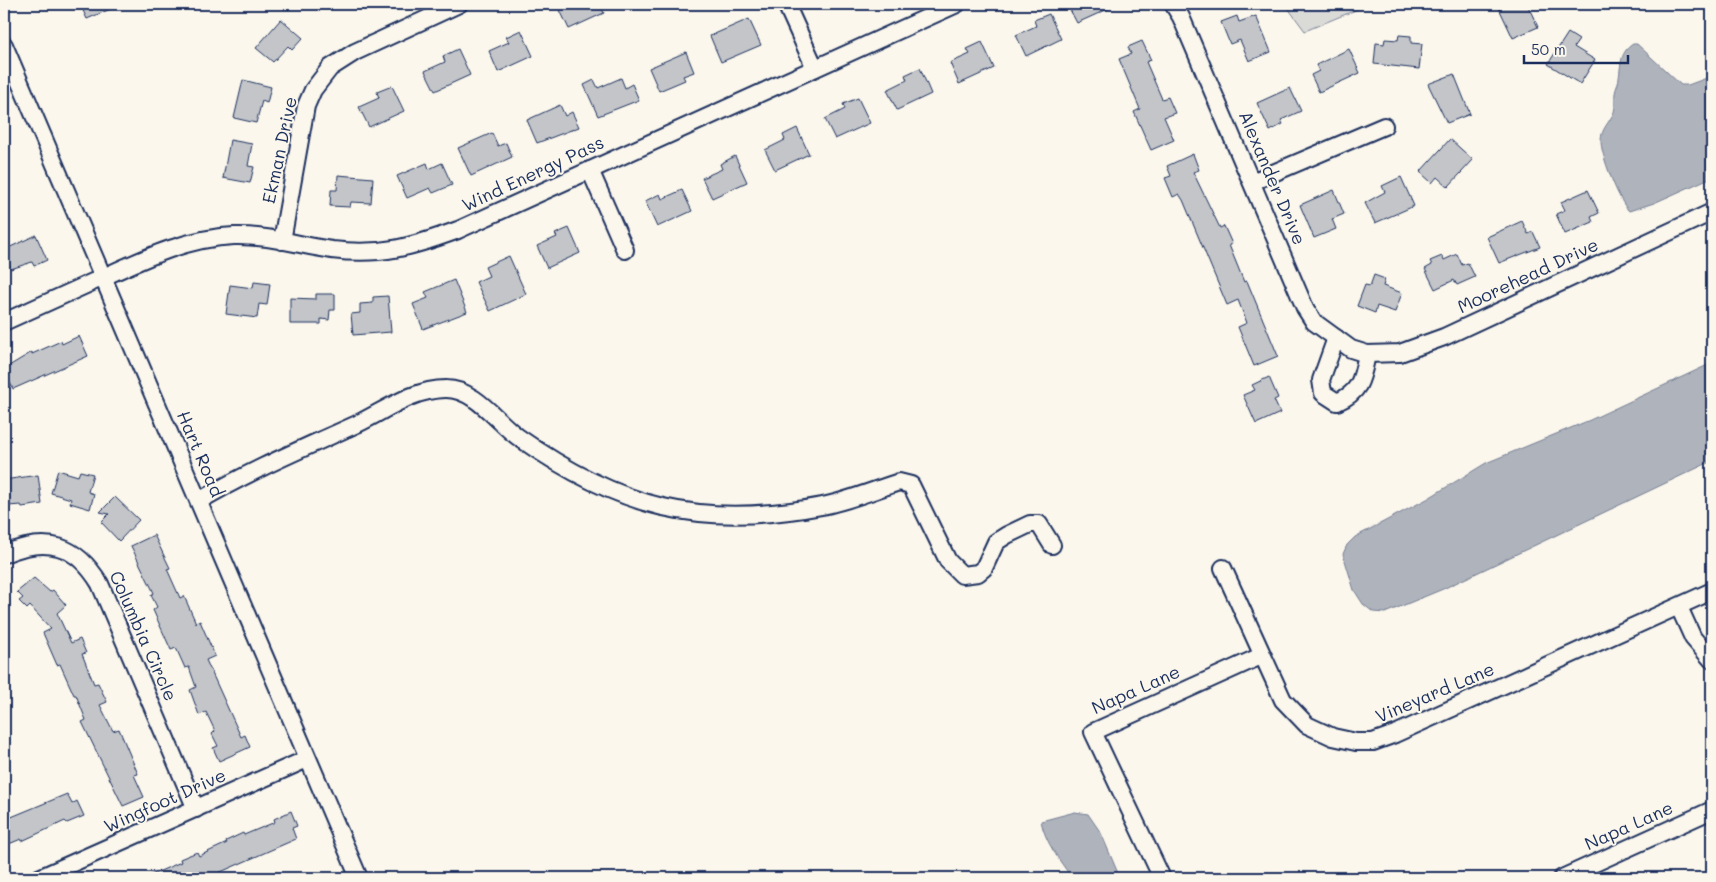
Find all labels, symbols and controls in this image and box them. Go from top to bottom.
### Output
scale bar [1524,32,1627,64]
text: 50 m [1531,39,1566,59]
street label: Ekman Drive [256,94,302,205]
street label: Alexander Drive [1234,107,1312,248]
street label: Wind Energy Pass [458,130,608,217]
street label: Moorehead Drive [1453,232,1602,318]
street label: Hart Road [172,407,230,500]
street label: Columbia Circle [105,567,183,704]
street label: Vineyard Lane [1372,656,1498,728]
street label: Napa Lane [1088,659,1184,719]
street label: Wingfoot Drive [100,762,229,838]
street label: Napa Lane [1581,795,1677,855]

